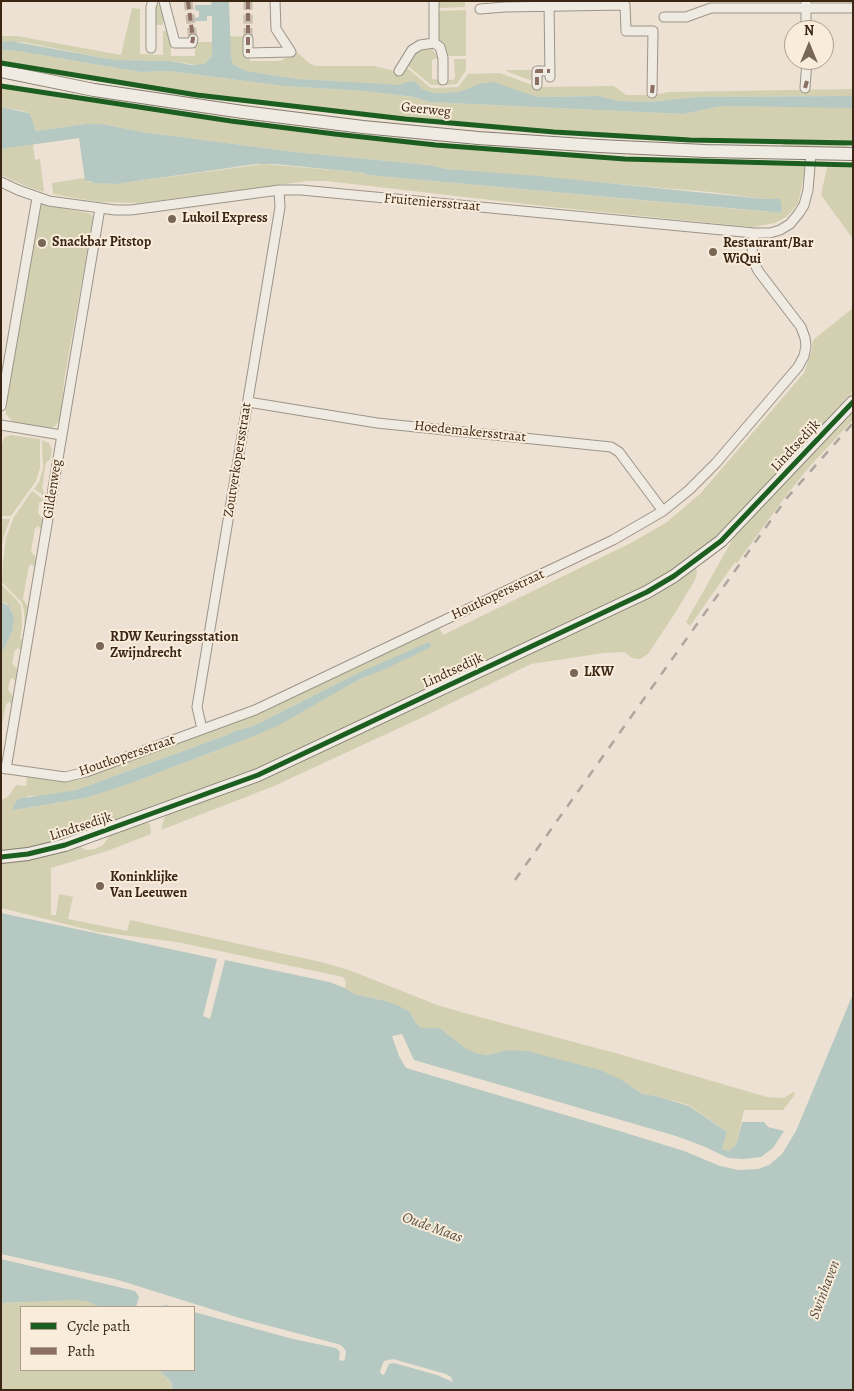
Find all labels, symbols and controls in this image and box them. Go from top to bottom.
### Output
north arrow [784,20,834,70]
text: N [804,21,814,40]
street label: Geerweg [400,99,452,121]
street label: Fruiteniersstraat [383,190,481,216]
place label: Lukoil Express [182,211,268,227]
marker: Lukoil Express [166,213,178,225]
place label: Snackbar Pitstop [52,235,151,251]
place label: Restaurant/Bar WiQui [723,236,814,268]
marker: Snackbar Pitstop [36,237,48,249]
marker: Restaurant/Bar WiQui [707,246,719,258]
street label: Zoutverkopersstraat [221,401,255,519]
street label: Lindtsedijk [768,417,824,475]
street label: Hoedemakersstraat [413,418,527,446]
street label: Gildenweg [40,458,66,520]
street label: Houtkopersstraat [449,566,547,624]
place label: RDW Keuringsstation Zwijndrecht [110,630,239,662]
marker: RDW Keuringsstation Zwijndrecht [94,640,106,652]
street label: Lindtsedijk [420,650,486,692]
place label: LKW [584,665,614,681]
marker: LKW [568,667,580,679]
street label: Houtkopersstraat [77,732,177,780]
street label: Lindtsedijk [48,809,114,845]
place label: Koninklijke Van Leeuwen [110,870,187,902]
marker: Koninklijke Van Leeuwen [94,880,106,892]
water label: Oude Maas [399,1209,465,1247]
water label: Swinhaven [806,1258,844,1322]
legend [20,1306,195,1371]
text: Cycle path [67,1316,130,1336]
text: Path [67,1341,95,1361]

